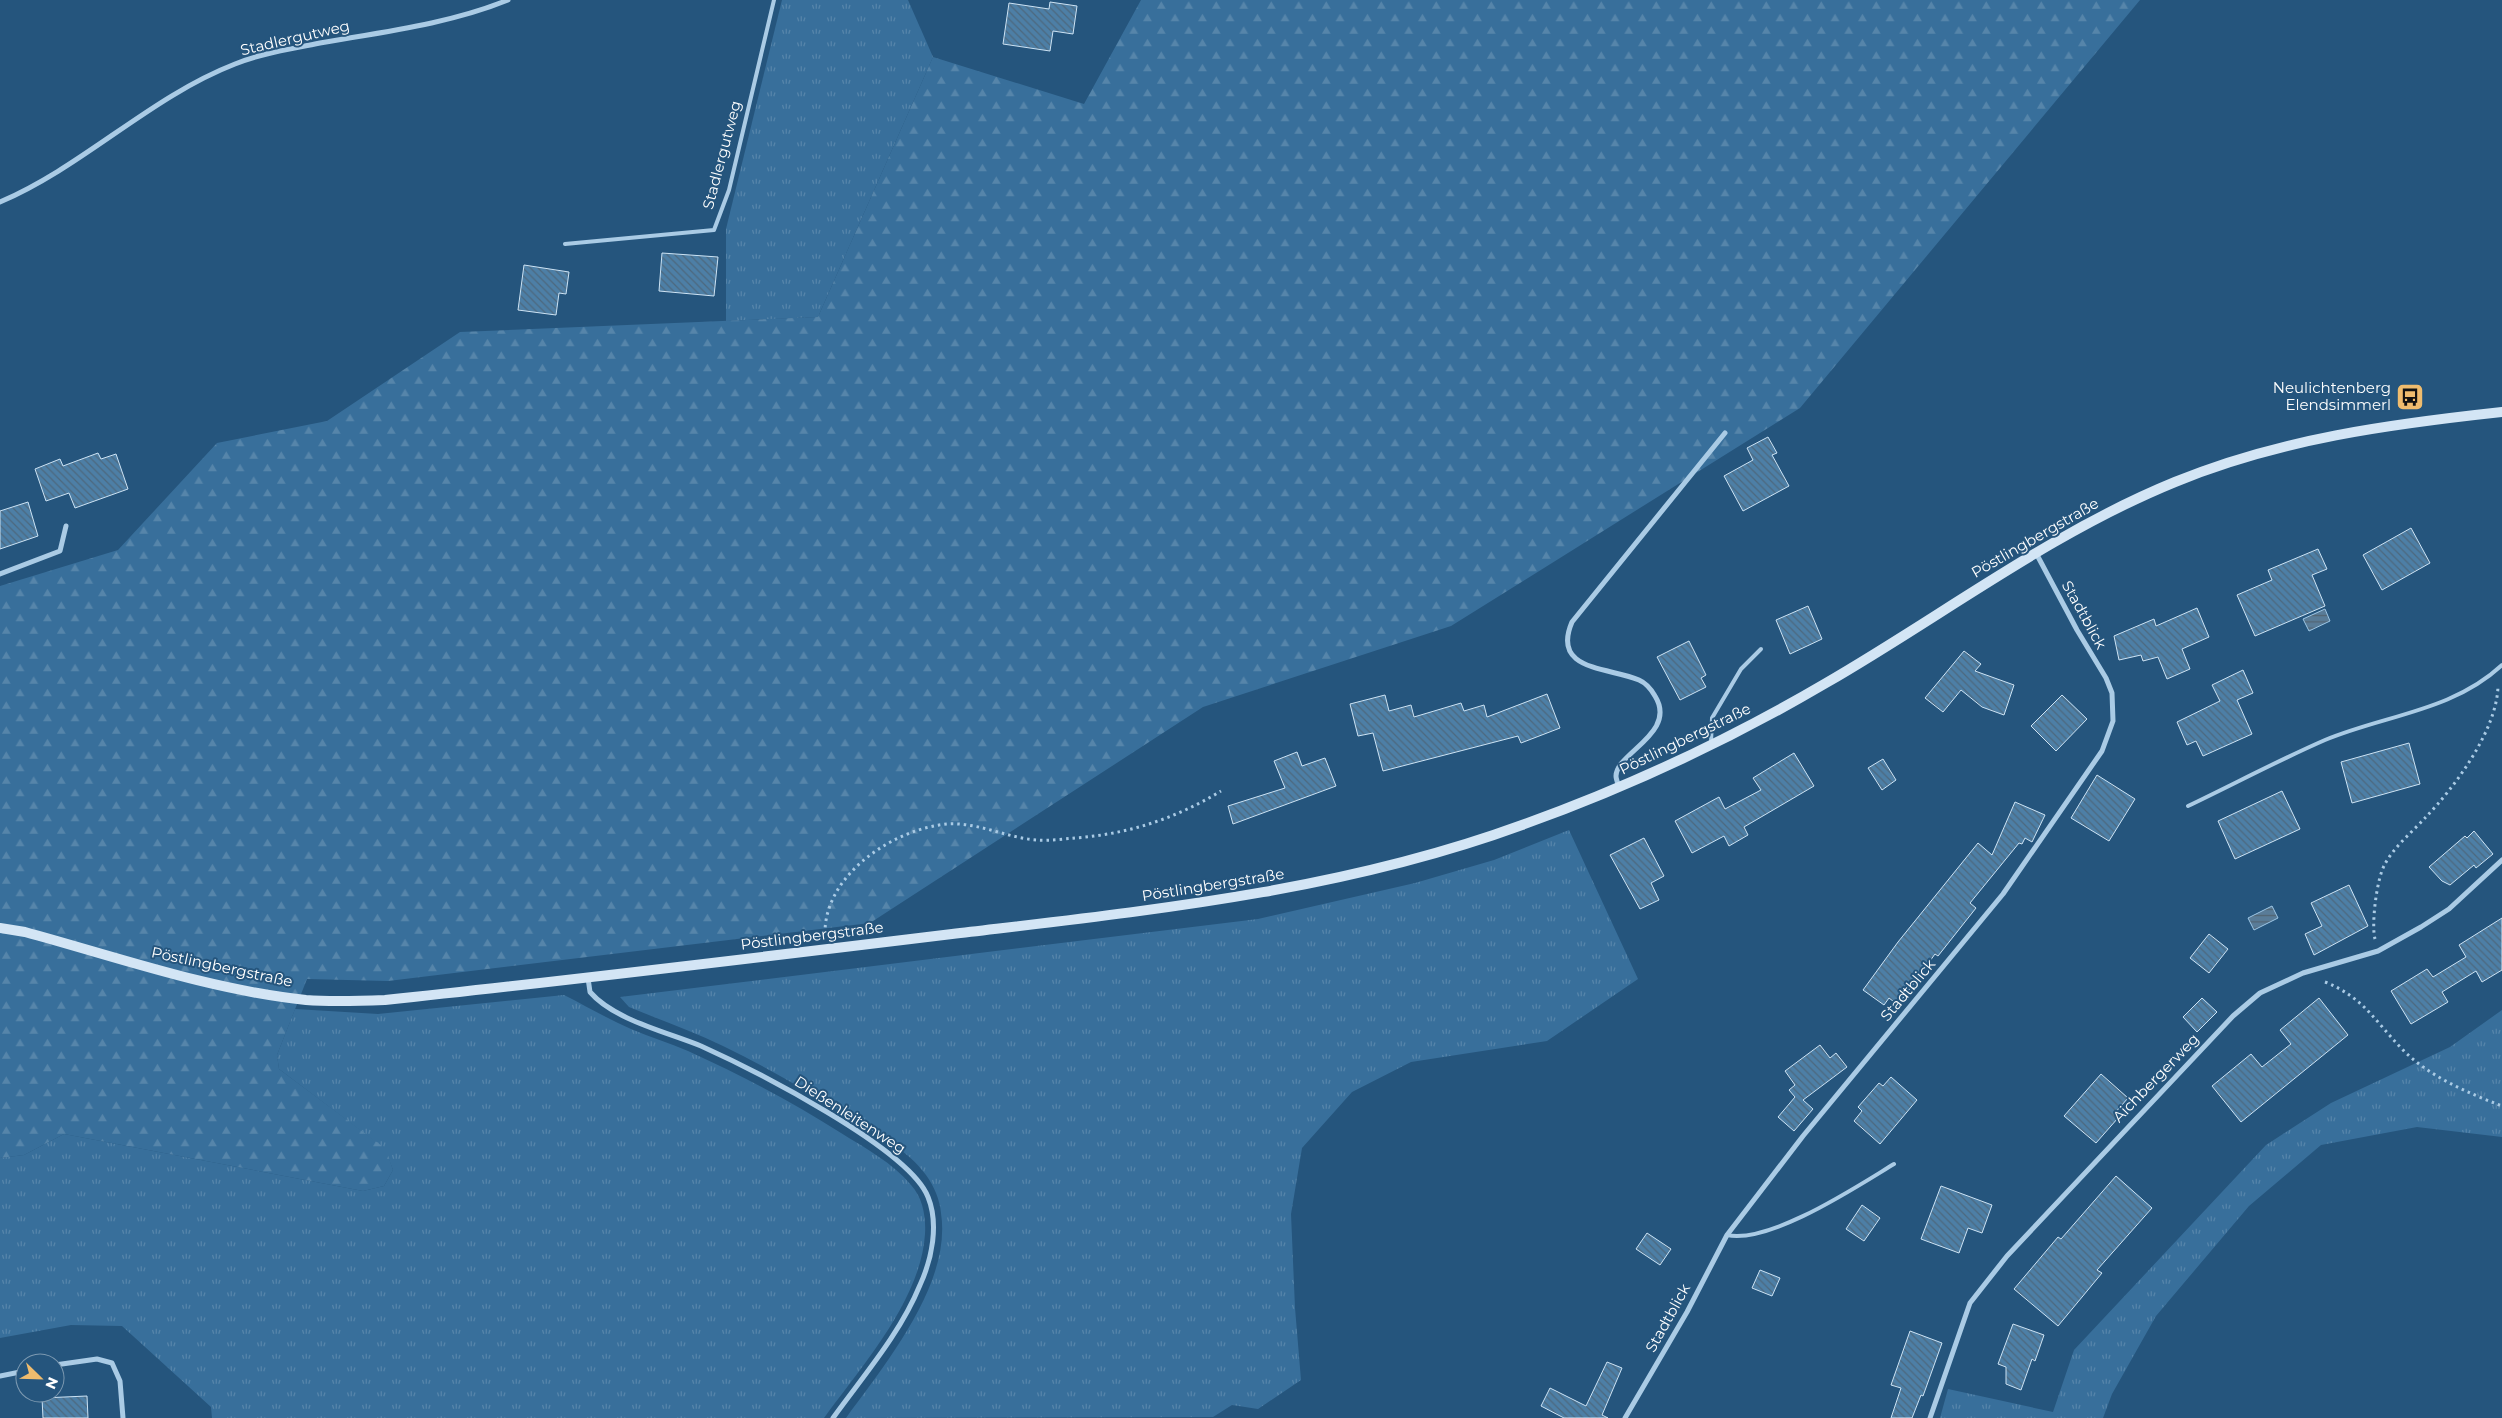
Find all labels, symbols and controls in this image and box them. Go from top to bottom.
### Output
street label: Stadlergutweg [238,16,351,59]
street label: Stadlergutweg [698,99,745,211]
place label: Neulichtenberg Elendsimmerl [2273,378,2391,414]
bus stop icon: Neulichtenberg Elendsimmerl [2395,382,2425,412]
street label: Pöstlingbergstraße [1968,493,2102,582]
street label: Stadtblick [2058,577,2111,652]
street label: Pöstlingbergstraße [1616,698,1754,779]
street label: Pöstlingbergstraße [1140,864,1285,905]
street label: Pöstlingbergstraße [739,917,885,954]
street label: Pöstlingbergstraße [150,942,294,991]
street label: Stadtblick [1876,955,1939,1025]
street label: Aichbergerweg [2108,1029,2203,1126]
street label: Dießenleitenweg [791,1072,909,1158]
street label: Stadtblick [1641,1280,1694,1355]
north arrow [15,1353,65,1403]
text: N [41,1374,62,1392]

